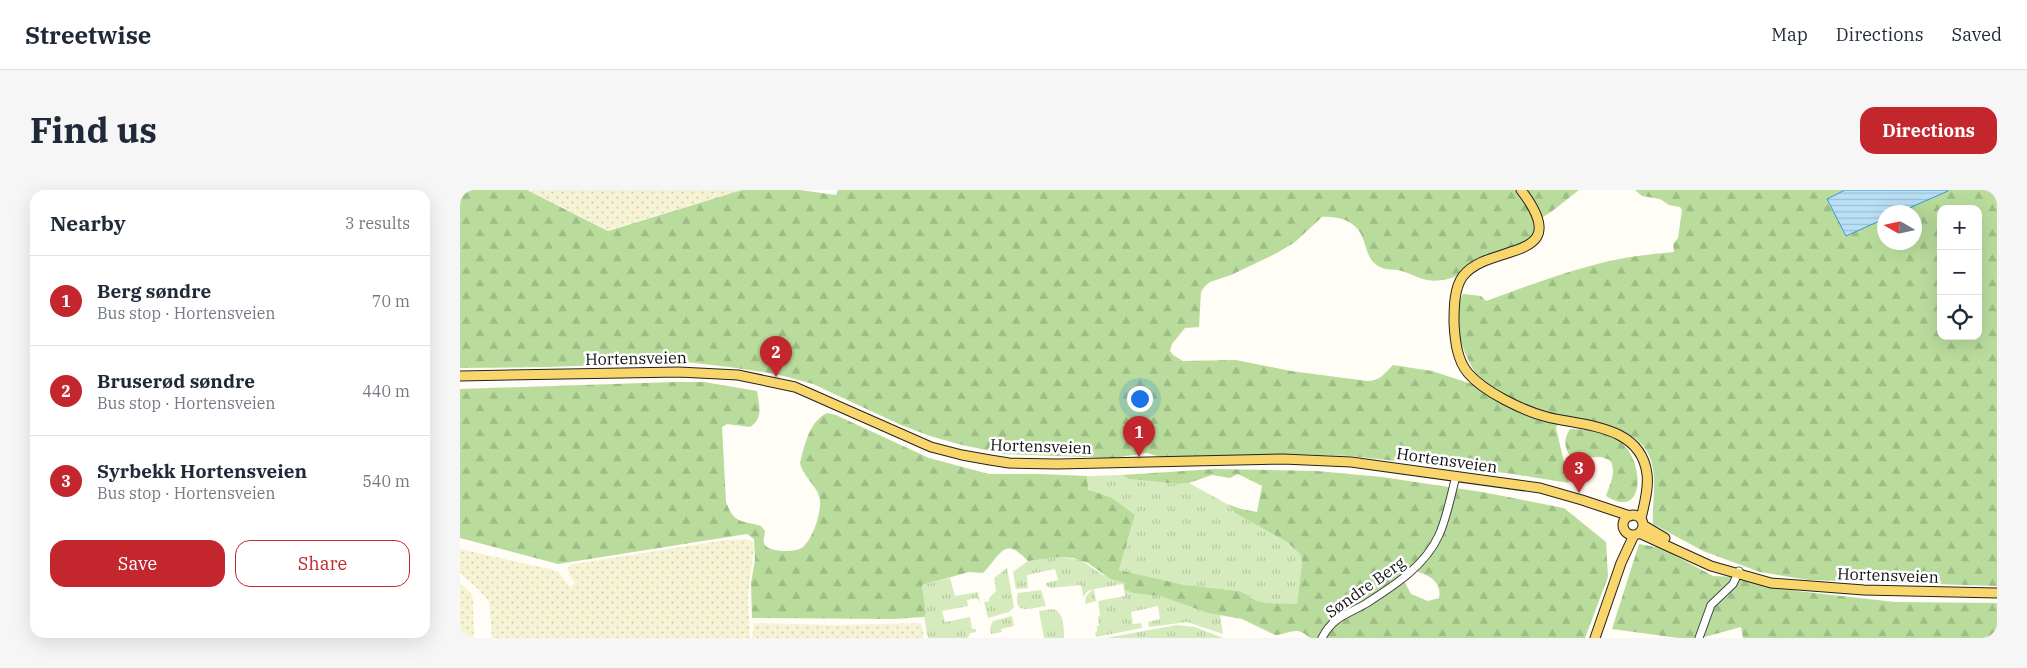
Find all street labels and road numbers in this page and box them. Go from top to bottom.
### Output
street label: Hortensveien [585,347,687,369]
street label: Hortensveien [990,434,1092,458]
street label: Hortensveien [1395,443,1499,477]
street label: Søndre Berg [1321,552,1409,622]
street label: Hortensveien [1837,563,1939,587]

